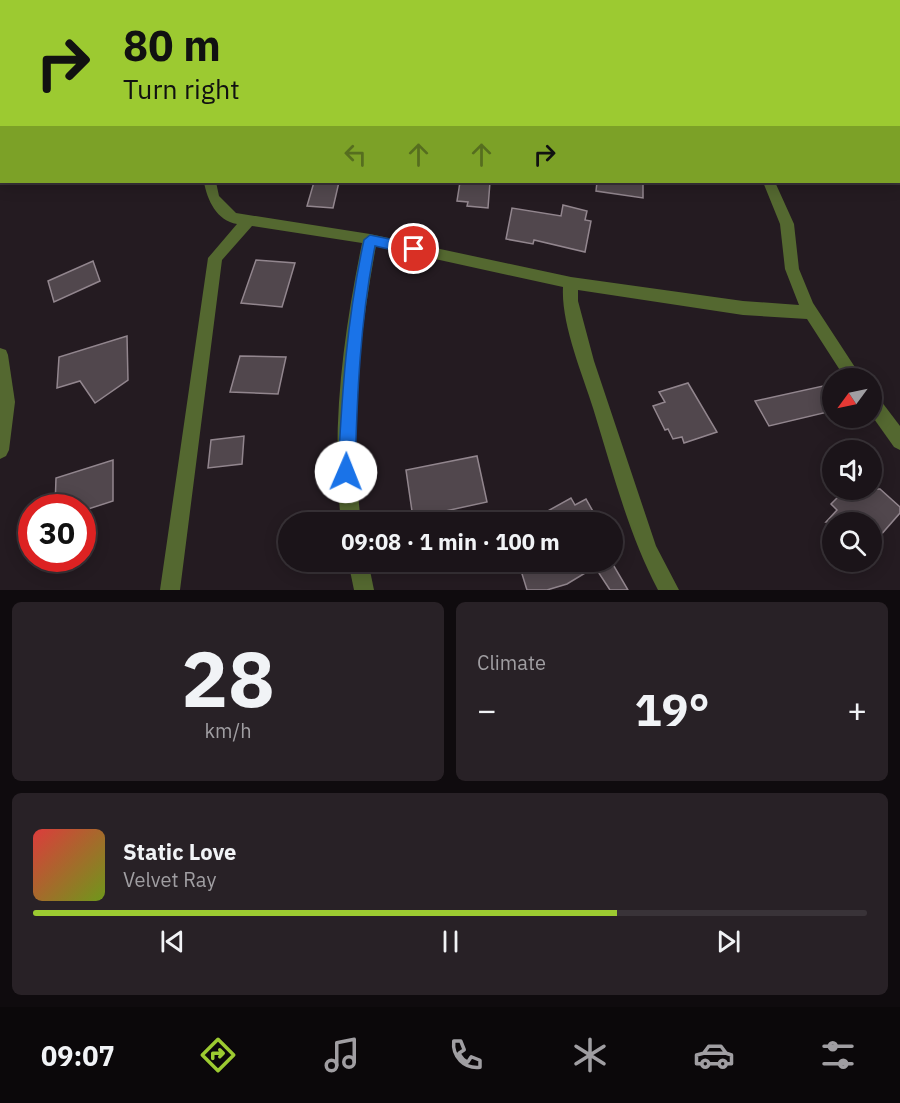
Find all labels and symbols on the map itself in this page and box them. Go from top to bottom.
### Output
pin [388,223,439,274]
north arrow [822,368,882,428]
position arrow [314,440,378,504]
speed limit sign: 30 [18,494,96,572]

